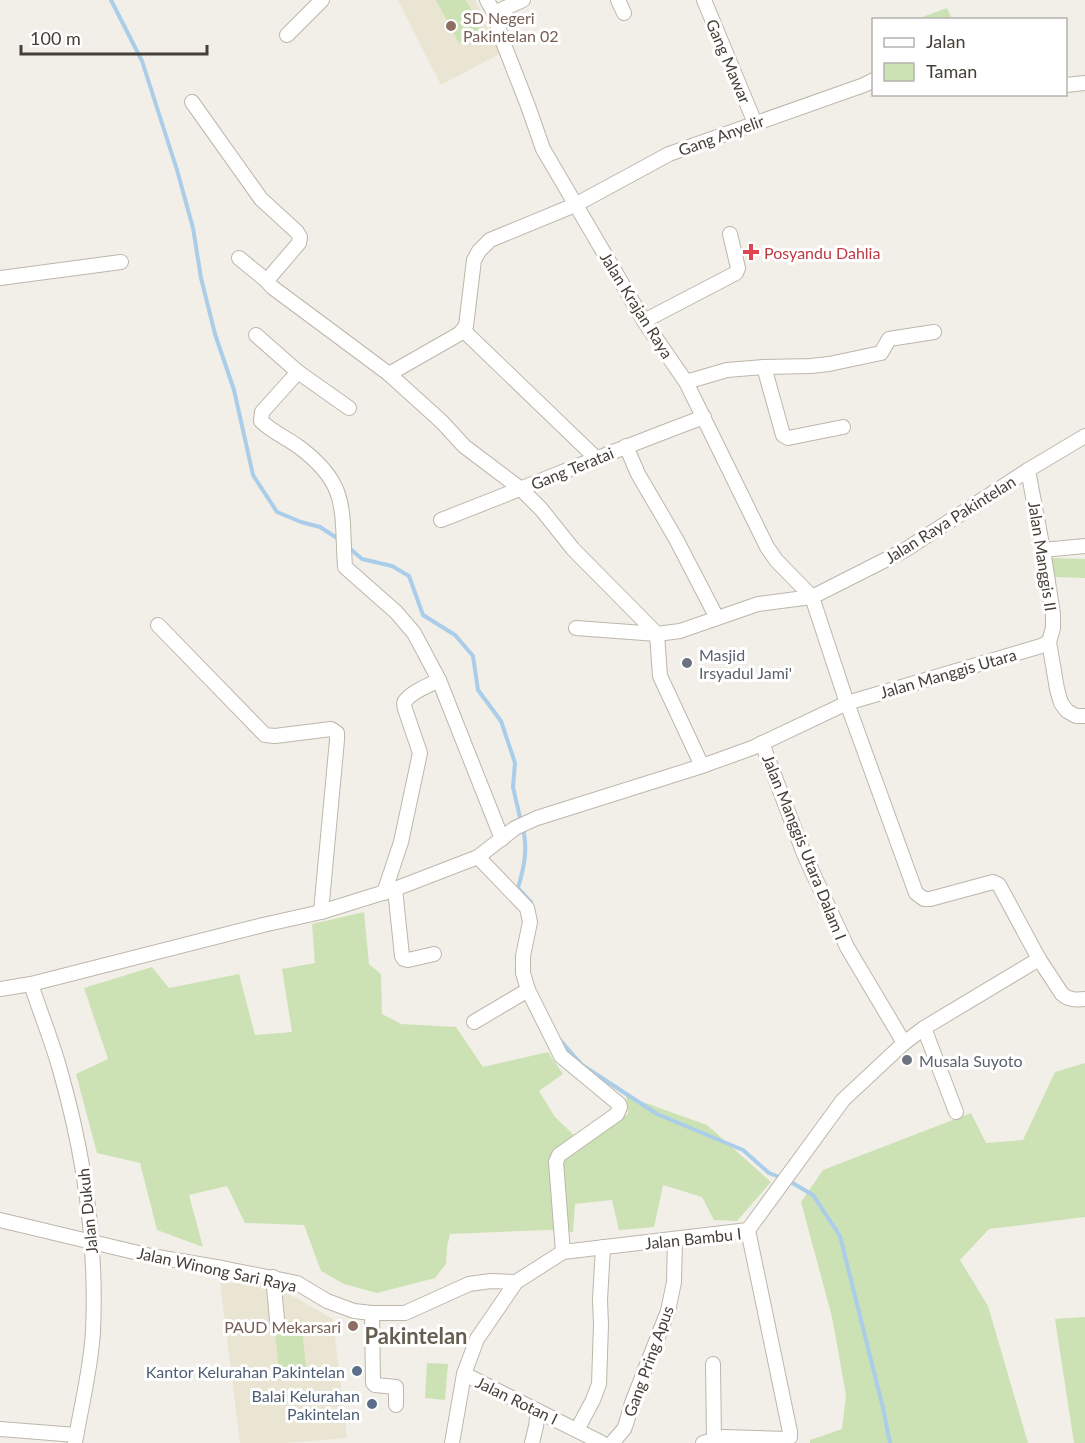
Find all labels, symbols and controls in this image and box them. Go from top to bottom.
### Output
place label: SD Negeri Pakintelan 02 [463,8,559,45]
street label: Gang Mawar [703,16,755,106]
scale bar [21,18,207,56]
legend [872,18,1067,96]
marker: SD Negeri Pakintelan 02 [444,19,458,33]
text: 100 m [30,27,81,49]
text: Jalan [926,30,965,52]
text: Taman [926,60,977,82]
street label: Gang Anyelir [676,111,767,159]
marker: Posyandu Dahlia [742,243,760,261]
place label: Posyandu Dahlia [764,243,880,262]
street label: Jalan Krajan Raya [597,248,677,362]
street label: Gang Teratai [528,443,616,493]
street label: Jalan Raya Pakintelan [881,471,1019,567]
street label: Jalan Manggis II [1025,500,1061,612]
street label: Jalan Manggis Utara [878,644,1018,702]
place label: Masjid Irsyadul Jami' [699,645,792,682]
marker: Masjid Irsyadul Jami' [680,656,694,670]
street label: Jalan Manggis Utara Dalam I [759,751,851,943]
place label: Musala Suyoto [919,1051,1023,1070]
marker: Musala Suyoto [900,1053,914,1067]
street label: Jalan Dukuh [73,1167,101,1255]
street label: Jalan Bambu I [644,1223,742,1253]
street label: Jalan Winong Sari Raya [135,1243,299,1295]
street label: Gang Pring Apus [619,1303,677,1419]
place label: PAUD Mekarsari [224,1317,341,1336]
marker: PAUD Mekarsari [346,1319,360,1333]
district label: Pakintelan [365,1322,467,1349]
place label: Kantor Kelurahan Pakintelan [146,1362,345,1381]
marker: Kantor Kelurahan Pakintelan [350,1364,364,1378]
street label: Jalan Rotan I [473,1372,561,1428]
place label: Balai Kelurahan Pakintelan [252,1386,360,1423]
marker: Balai Kelurahan Pakintelan [365,1397,379,1411]

